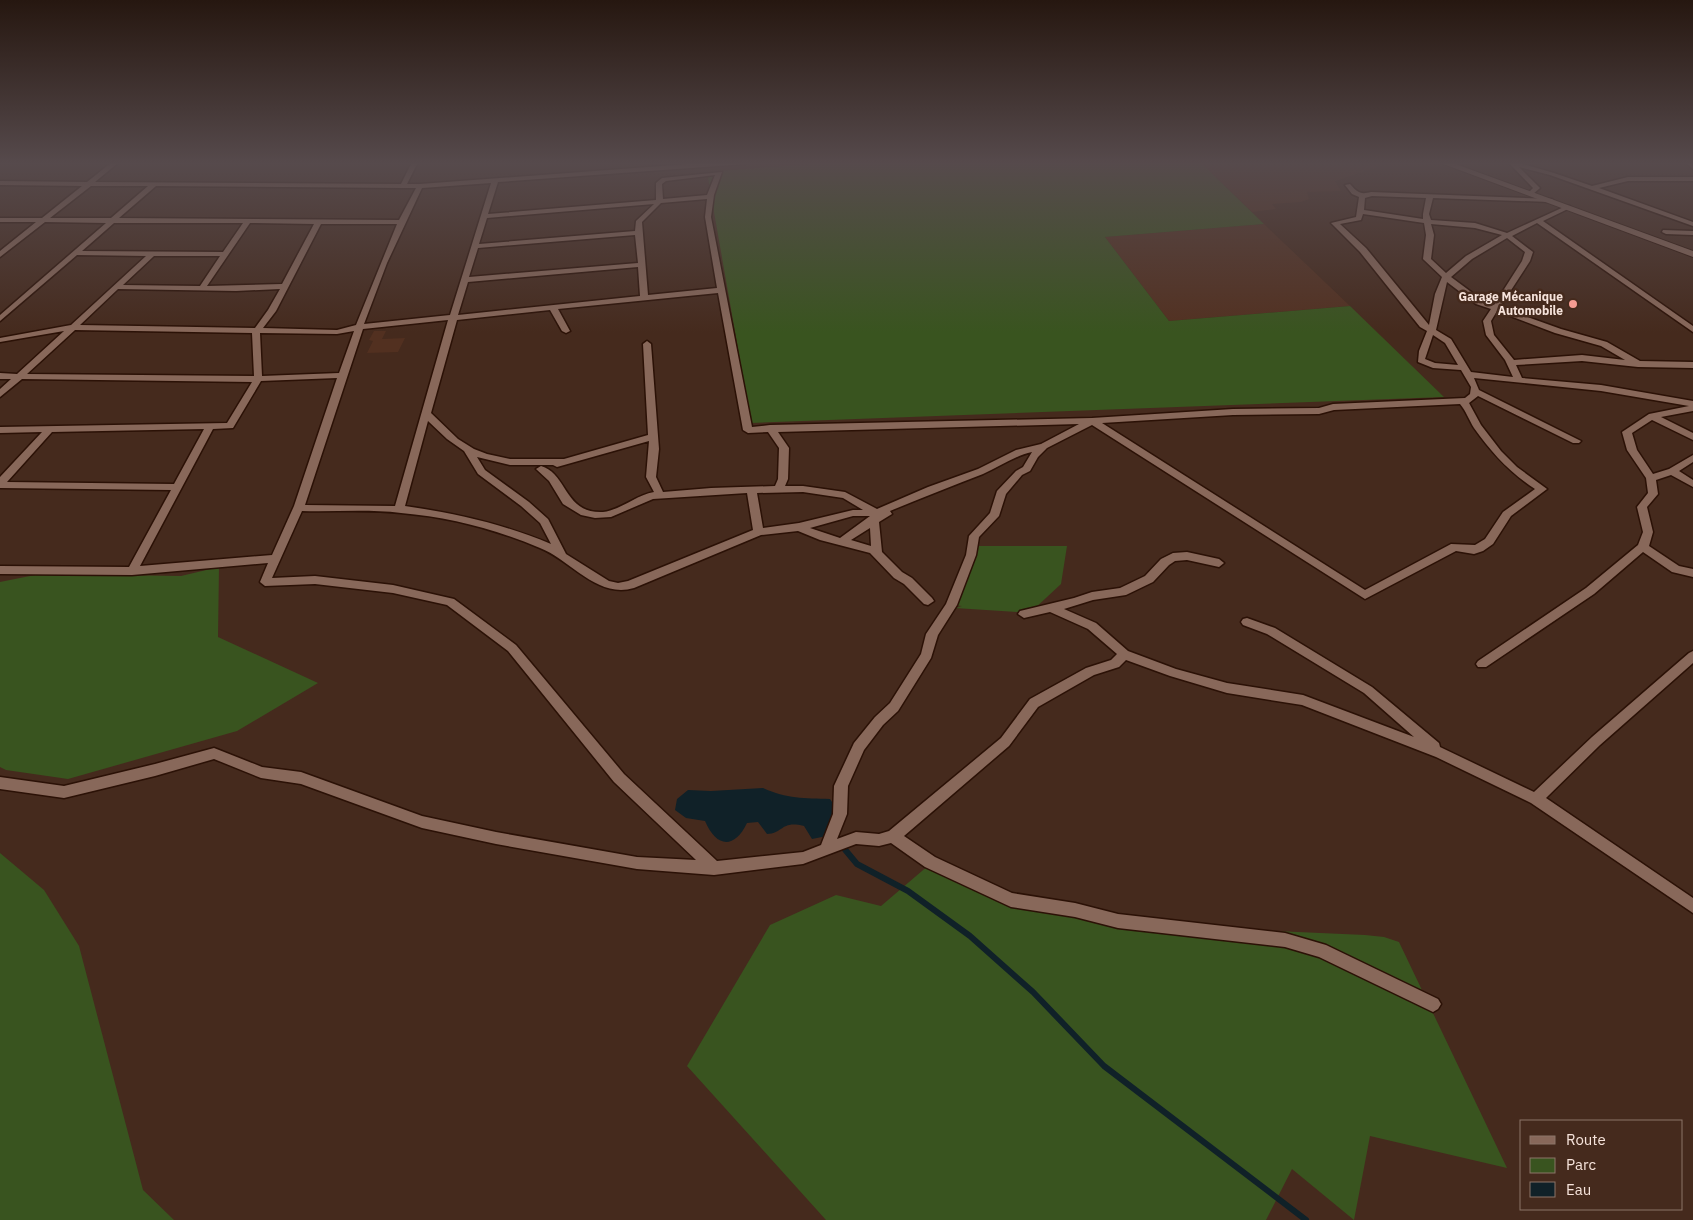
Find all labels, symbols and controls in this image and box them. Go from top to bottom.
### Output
place label: Garage Mécanique Automobile [1459,289,1563,318]
marker: Garage Mécanique Automobile [1567,298,1579,310]
legend [1520,1120,1683,1210]
text: Route [1566,1130,1606,1149]
text: Parc [1566,1155,1596,1174]
text: Eau [1566,1180,1591,1199]

